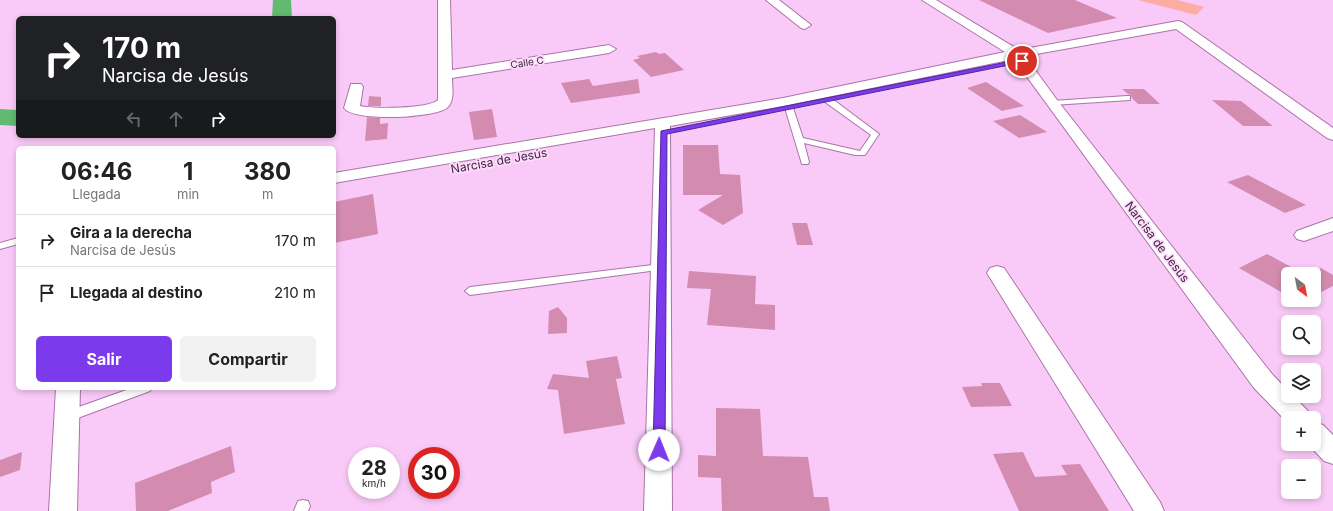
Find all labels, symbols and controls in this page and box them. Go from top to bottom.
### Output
text: 170 m [102,31,181,65]
icon: right [36,32,88,84]
pin [1005,44,1039,78]
icon: arrive [1011,50,1033,72]
street label: Calle C [509,53,545,71]
text: Narcisa de Jesús [102,65,248,86]
icon: left [123,108,145,130]
icon: ahead [165,108,187,130]
icon: right [207,108,229,130]
street label: Narcisa de Jesús [450,145,548,176]
text: 06:46 [61,157,132,186]
text: 1 [183,157,193,186]
text: 380 [244,157,291,186]
text: Llegada [72,186,121,202]
text: min [177,186,199,202]
text: m [262,186,273,202]
street label: Narcisa de Jesús [1122,198,1193,285]
text: Gira a la derecha [70,223,192,242]
icon: right [36,230,58,252]
text: 170 m [275,231,316,250]
text: Narcisa de Jesús [70,242,176,258]
north arrow [1281,267,1321,307]
map controls [1281,267,1321,499]
icon: arrive [36,282,58,304]
text: Llegada al destino [70,283,203,302]
text: 210 m [274,283,316,302]
button: search [1281,315,1321,355]
button: Salir [36,336,172,382]
button: Compartir [180,336,316,382]
button: layers [1281,363,1321,403]
button: + [1281,411,1321,451]
position arrow [638,429,680,471]
speed limit sign: 30 [408,447,460,499]
text: 28 [361,456,387,480]
button: − [1281,459,1321,499]
text: km/h [362,477,386,489]

